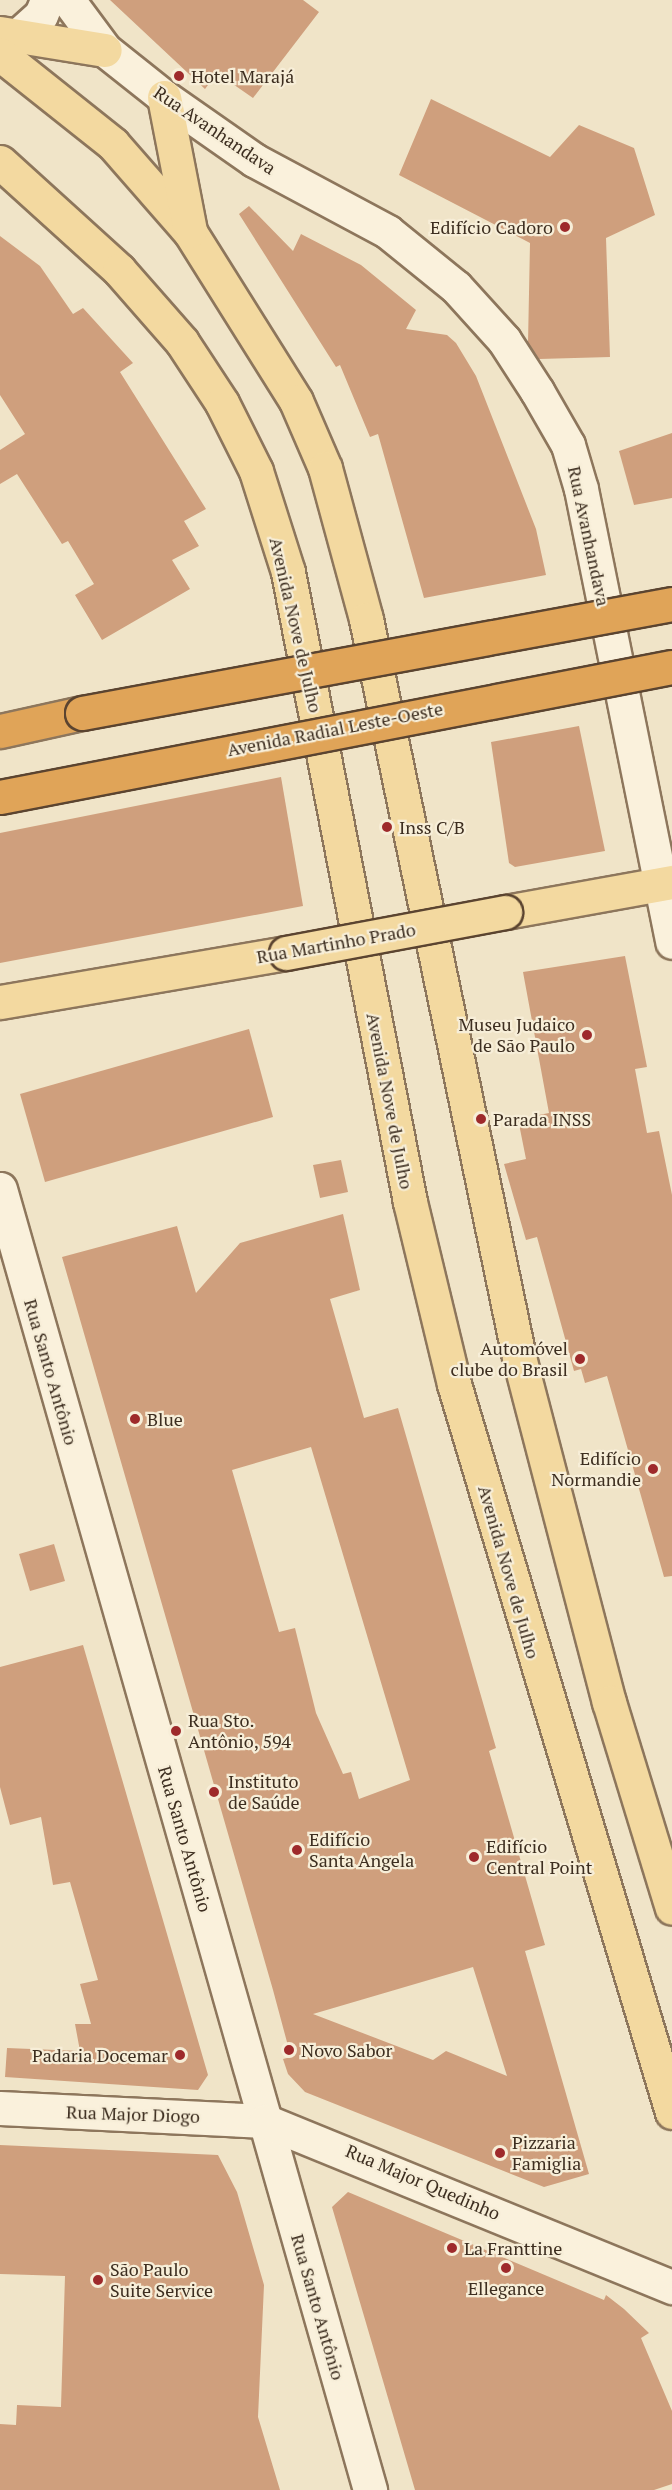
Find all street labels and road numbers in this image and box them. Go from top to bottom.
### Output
street label: Rua Avanhandava [150,81,280,179]
street label: Rua Avanhandava [564,464,614,608]
street label: Avenida Nove de Julho [265,535,327,715]
street label: Avenida Radial Leste-Oeste [225,697,445,761]
street label: Rua Martinho Prado [255,918,417,968]
street label: Avenida Nove de Julho [362,1011,418,1191]
street label: Rua Santo Antônio [20,1296,82,1448]
street label: Avenida Nove de Julho [474,1483,544,1661]
street label: Rua Santo Antônio [154,1763,216,1915]
street label: Rua Major Diogo [66,2101,200,2127]
street label: Rua Major Quedinho [343,2140,503,2224]
street label: Rua Santo Antônio [287,2231,349,2383]

